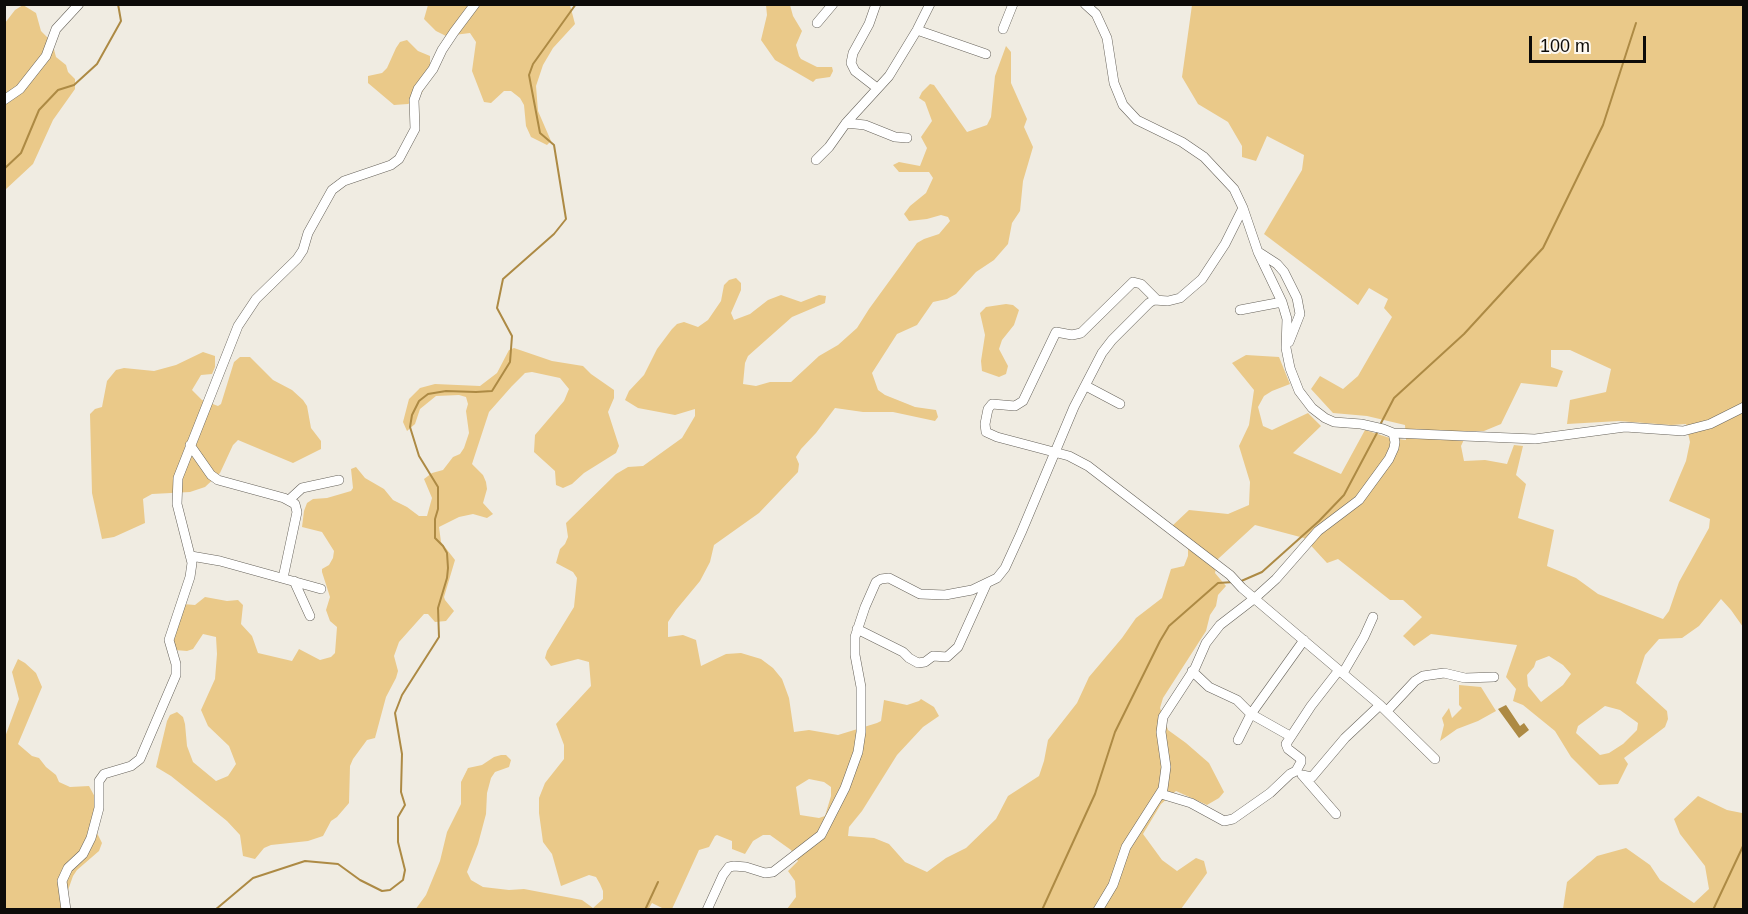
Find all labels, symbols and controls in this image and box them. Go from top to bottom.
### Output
scale bar [1532,24,1649,62]
text: 100 m [1540,36,1590,56]

